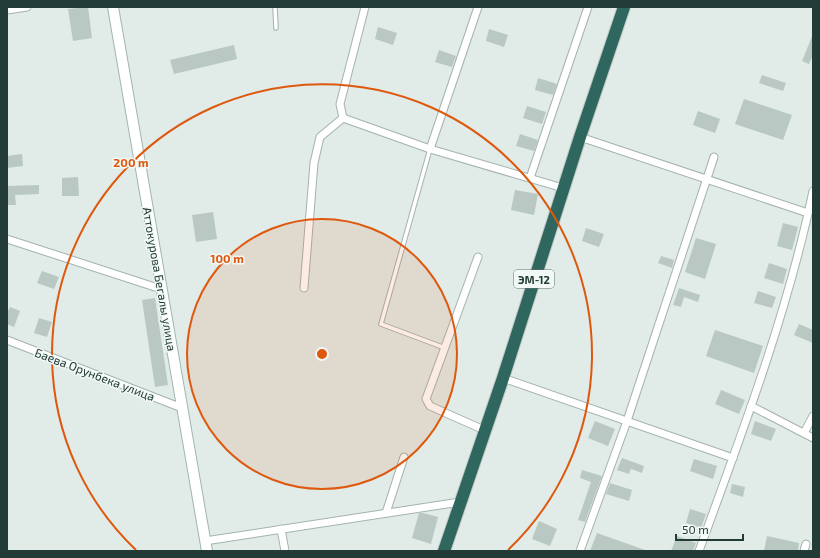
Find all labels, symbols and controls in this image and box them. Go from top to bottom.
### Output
text: 200 m [113,155,149,169]
street label: Аттокурова Бегалы улица [139,206,180,352]
text: 100 m [210,251,244,265]
road number: ЭМ-12 [514,270,554,288]
street label: Баева Орунбека улица [33,345,157,404]
centre of rings [315,347,329,361]
scale bar [676,516,743,542]
text: 50 m [682,522,709,536]

